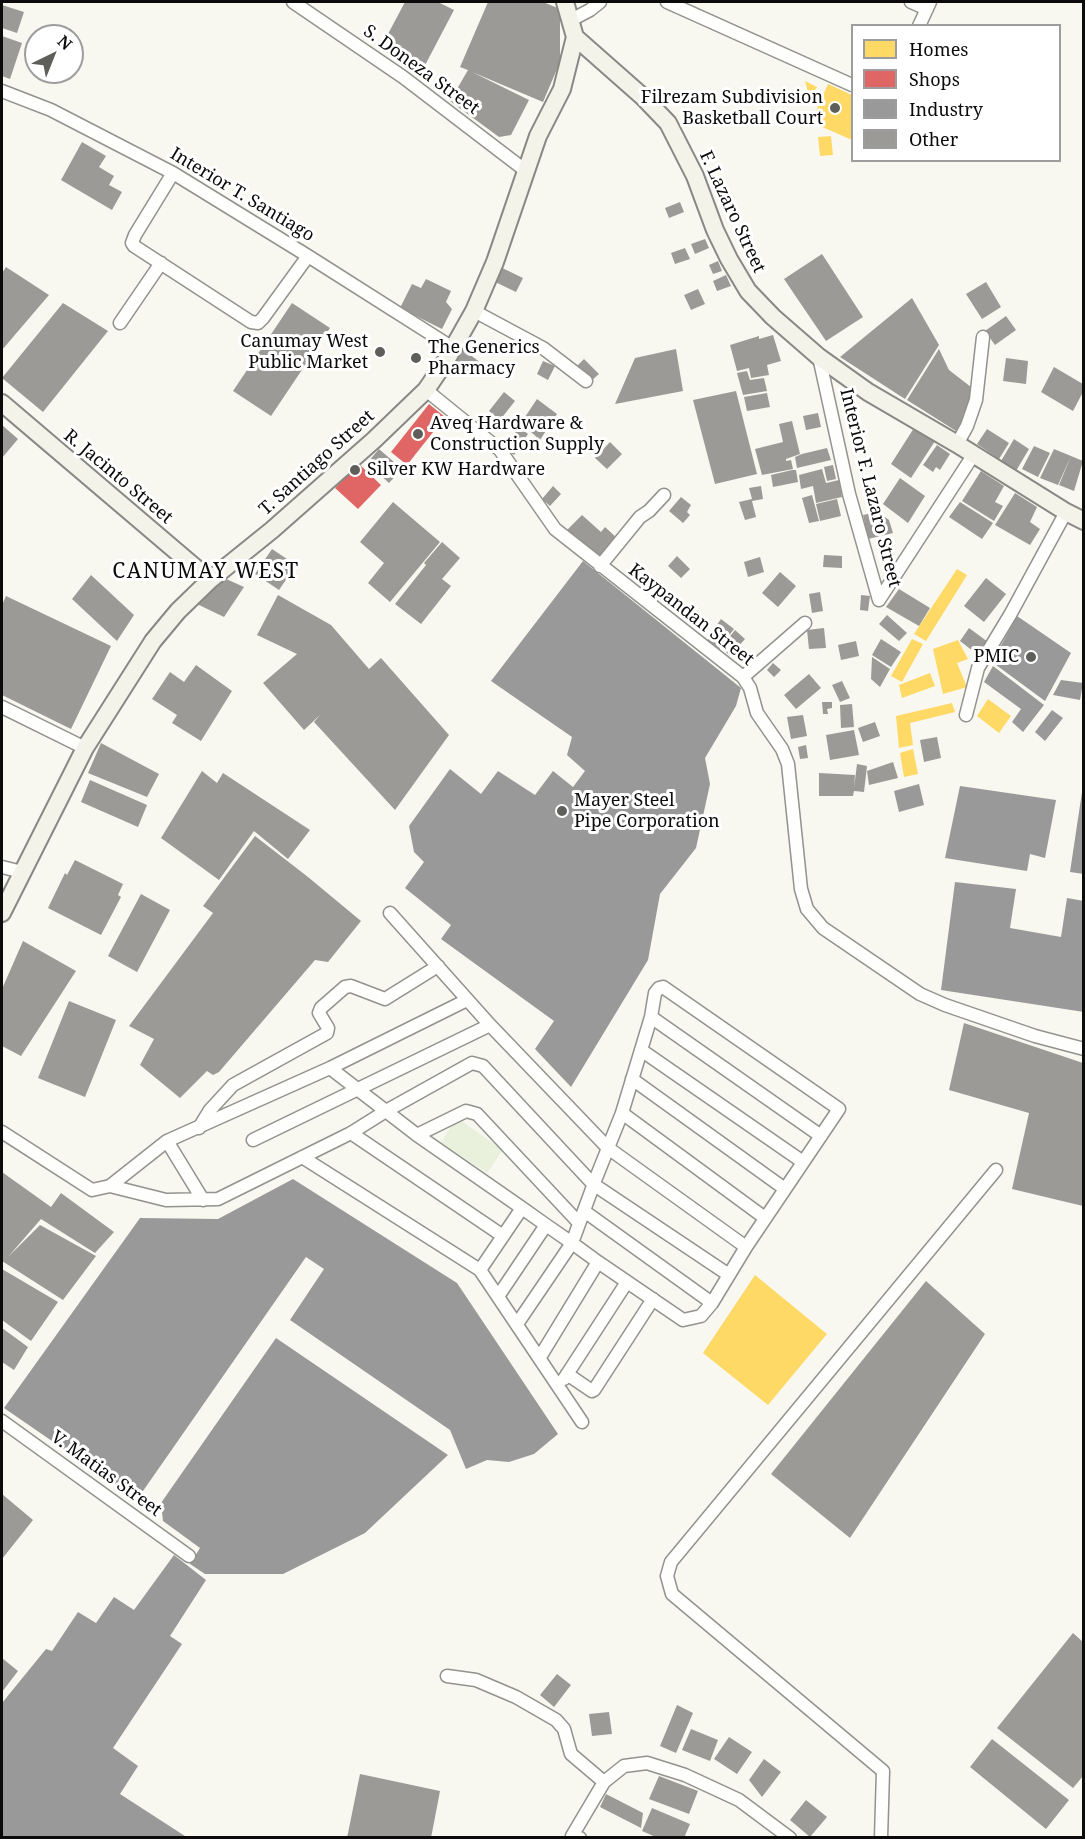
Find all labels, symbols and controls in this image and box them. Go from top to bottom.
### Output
street label: S. Doneza Street [359,21,483,119]
north arrow [24,24,84,84]
legend [851,24,1061,162]
text: N [53,30,77,55]
text: Homes [909,37,968,61]
text: Shops [909,67,960,91]
place label: Filrezam Subdivision Basketball Court [641,87,823,130]
text: Industry [909,97,983,121]
marker: Filrezam Subdivision Basketball Court [828,101,842,115]
text: Other [909,127,958,151]
street label: Interior T. Santiago [166,143,318,247]
street label: F. Lazaro Street [694,148,770,276]
place label: Canumay West Public Market [240,331,368,374]
place label: The Generics Pharmacy [428,337,540,380]
marker: Canumay West Public Market [373,345,387,359]
marker: The Generics Pharmacy [409,351,423,365]
street label: Interior F. Lazaro Street [835,386,905,590]
street label: T. Santiago Street [255,406,379,520]
place label: Aveq Hardware & Construction Supply [430,413,604,456]
street label: R. Jacinto Street [59,425,177,529]
marker: Aveq Hardware & Construction Supply [411,427,425,441]
place label: Silver KW Hardware [367,459,545,481]
marker: Silver KW Hardware [348,463,362,477]
district label: CANUMAY WEST [112,559,300,585]
street label: Kaypandan Street [624,559,758,671]
place label: PMIC [974,646,1019,668]
marker: PMIC [1024,650,1038,664]
place label: Mayer Steel Pipe Corporation [574,790,720,832]
marker: Mayer Steel Pipe Corporation [555,804,569,818]
street label: V. Matias Street [46,1427,166,1521]

